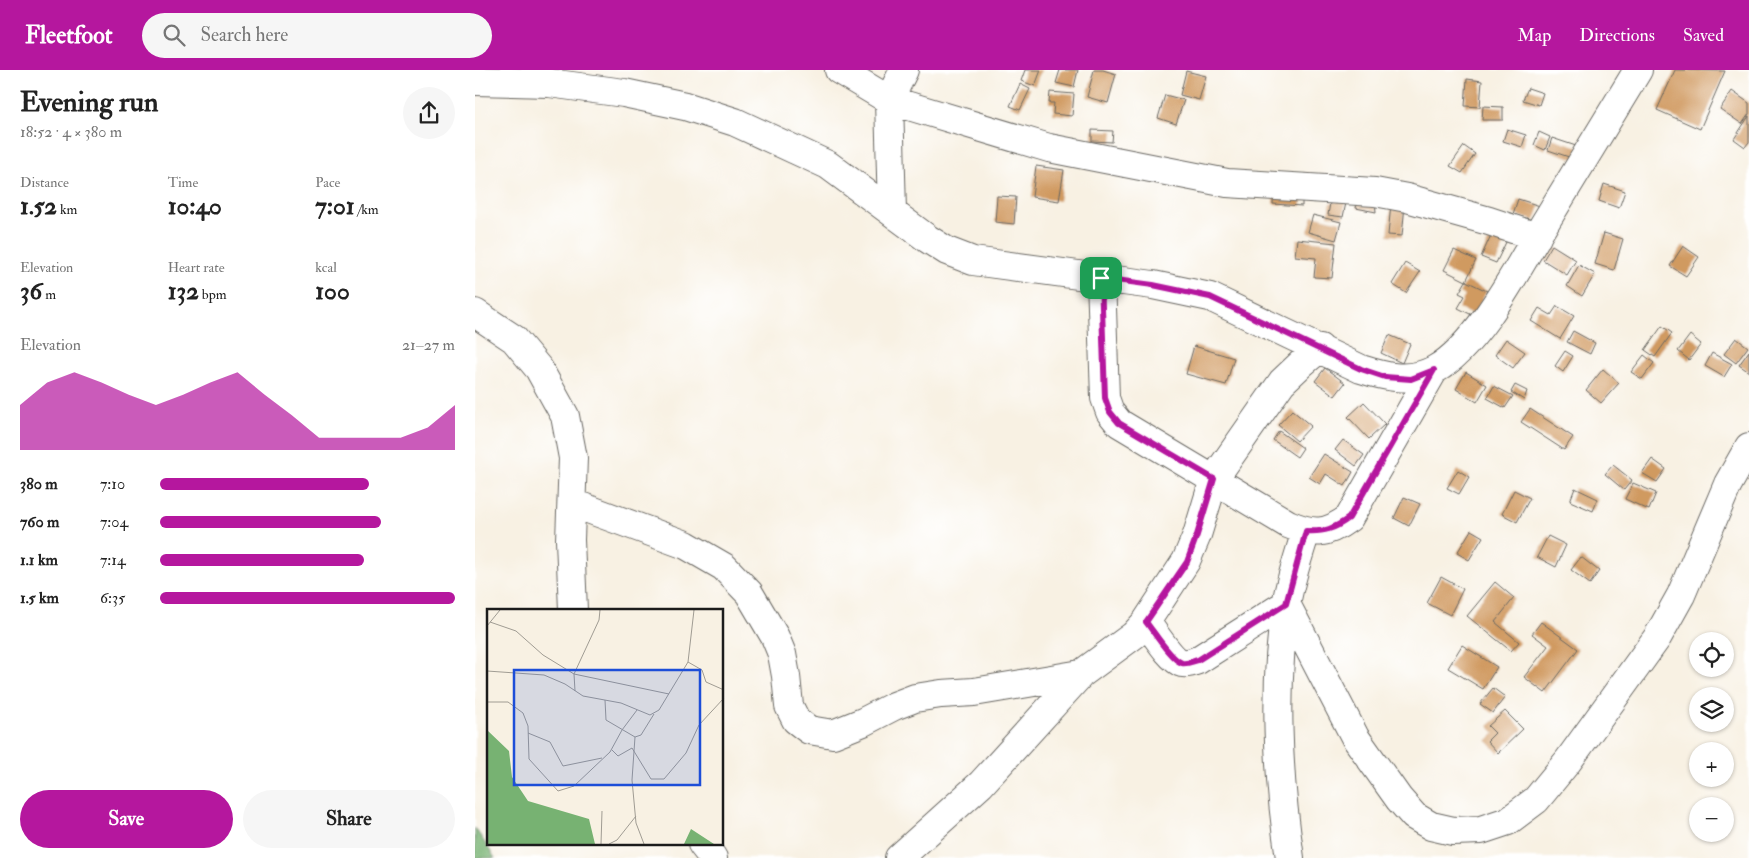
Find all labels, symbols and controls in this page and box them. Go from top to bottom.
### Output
search box [142,13,492,58]
text: Fleetfoot [25,20,112,51]
icon: search [160,21,188,49]
text: Search here [200,23,288,47]
text: Map [1518,24,1551,47]
text: Directions [1579,24,1655,47]
text: Saved [1683,24,1724,47]
text: Evening run [20,85,158,120]
button: share [403,87,455,139]
text: 18:52 · 4 × 380 m [20,122,122,142]
text: Distance [20,174,69,191]
text: Time [168,174,198,191]
text: Pace [315,174,340,191]
text: 1.52 [20,191,57,222]
text: 10:40 [168,191,222,222]
text: 7:01 [315,191,355,222]
text: km [57,201,77,218]
text: /km [355,201,379,218]
pin [1080,257,1122,299]
text: Elevation [20,259,73,276]
text: Heart rate [168,259,225,276]
text: kcal [315,259,337,276]
icon: arrive [1087,264,1115,292]
text: 36 [20,276,42,307]
text: 132 [168,276,199,307]
text: 100 [315,276,350,307]
text: m [42,286,56,303]
text: bpm [199,286,227,303]
text: Elevation [20,335,81,355]
text: 21–27 m [402,335,455,355]
text: 380 m [20,474,58,494]
text: 7:10 [100,474,125,494]
text: 760 m [20,512,59,532]
text: 7:04 [100,512,128,532]
text: 1.1 km [20,550,58,570]
text: 7:14 [100,550,126,570]
text: 1.5 km [20,588,59,608]
text: 6:35 [100,588,125,608]
inset map [487,609,724,846]
map controls [1689,632,1734,842]
button: locate [1689,632,1734,677]
button: layers [1689,687,1734,732]
button: + [1689,742,1734,787]
button: Save [20,790,233,848]
button: Share [243,790,455,848]
button: − [1689,797,1734,842]

